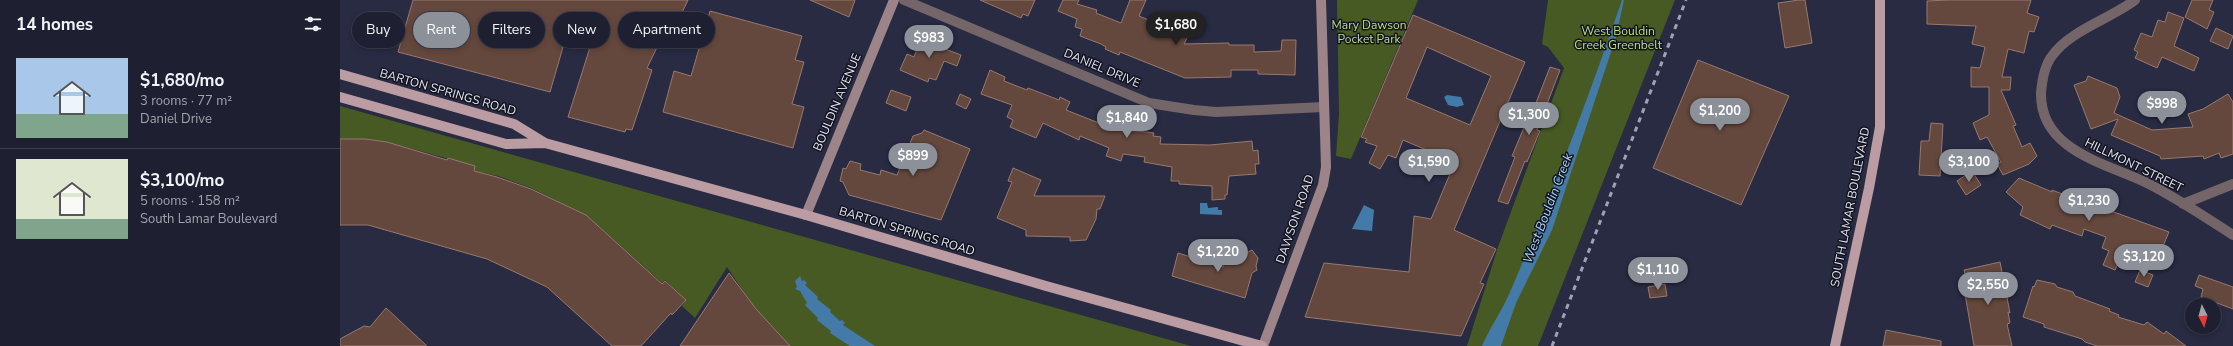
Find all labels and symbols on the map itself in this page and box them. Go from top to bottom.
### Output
pin: $1,680 [1143,12,1209,46]
park label: Mary Dawson Pocket Park [1332,17,1406,47]
park label: West Bouldin Creek Greenbelt [1574,23,1663,53]
pin: $983 [905,25,953,59]
street label: DANIEL DRIVE [1061,45,1143,91]
street label: BOULDIN AVENUE [809,51,865,153]
street label: BARTON SPRINGS ROAD [378,65,518,119]
pin: $998 [2138,91,2186,125]
pin: $1,200 [1687,98,1753,132]
pin: $1,300 [1496,102,1562,136]
pin: $1,840 [1094,105,1160,139]
street label: SOUTH LAMAR BOULEVARD [1827,126,1873,288]
street label: HILLMONT STREET [2082,134,2186,196]
pin: $899 [889,143,937,177]
pin: $1,590 [1396,149,1462,183]
pin: $3,100 [1936,149,2002,183]
water label: West Bouldin Creek [1519,150,1577,266]
street label: DAWSON ROAD [1272,172,1318,266]
pin: $1,230 [2056,188,2122,222]
street label: BARTON SPRINGS ROAD [837,203,977,259]
pin: $1,220 [1185,239,1251,273]
pin: $3,120 [2111,244,2177,278]
pin: $1,110 [1625,257,1691,291]
pin: $2,550 [1955,272,2021,306]
north arrow [2185,298,2221,334]

